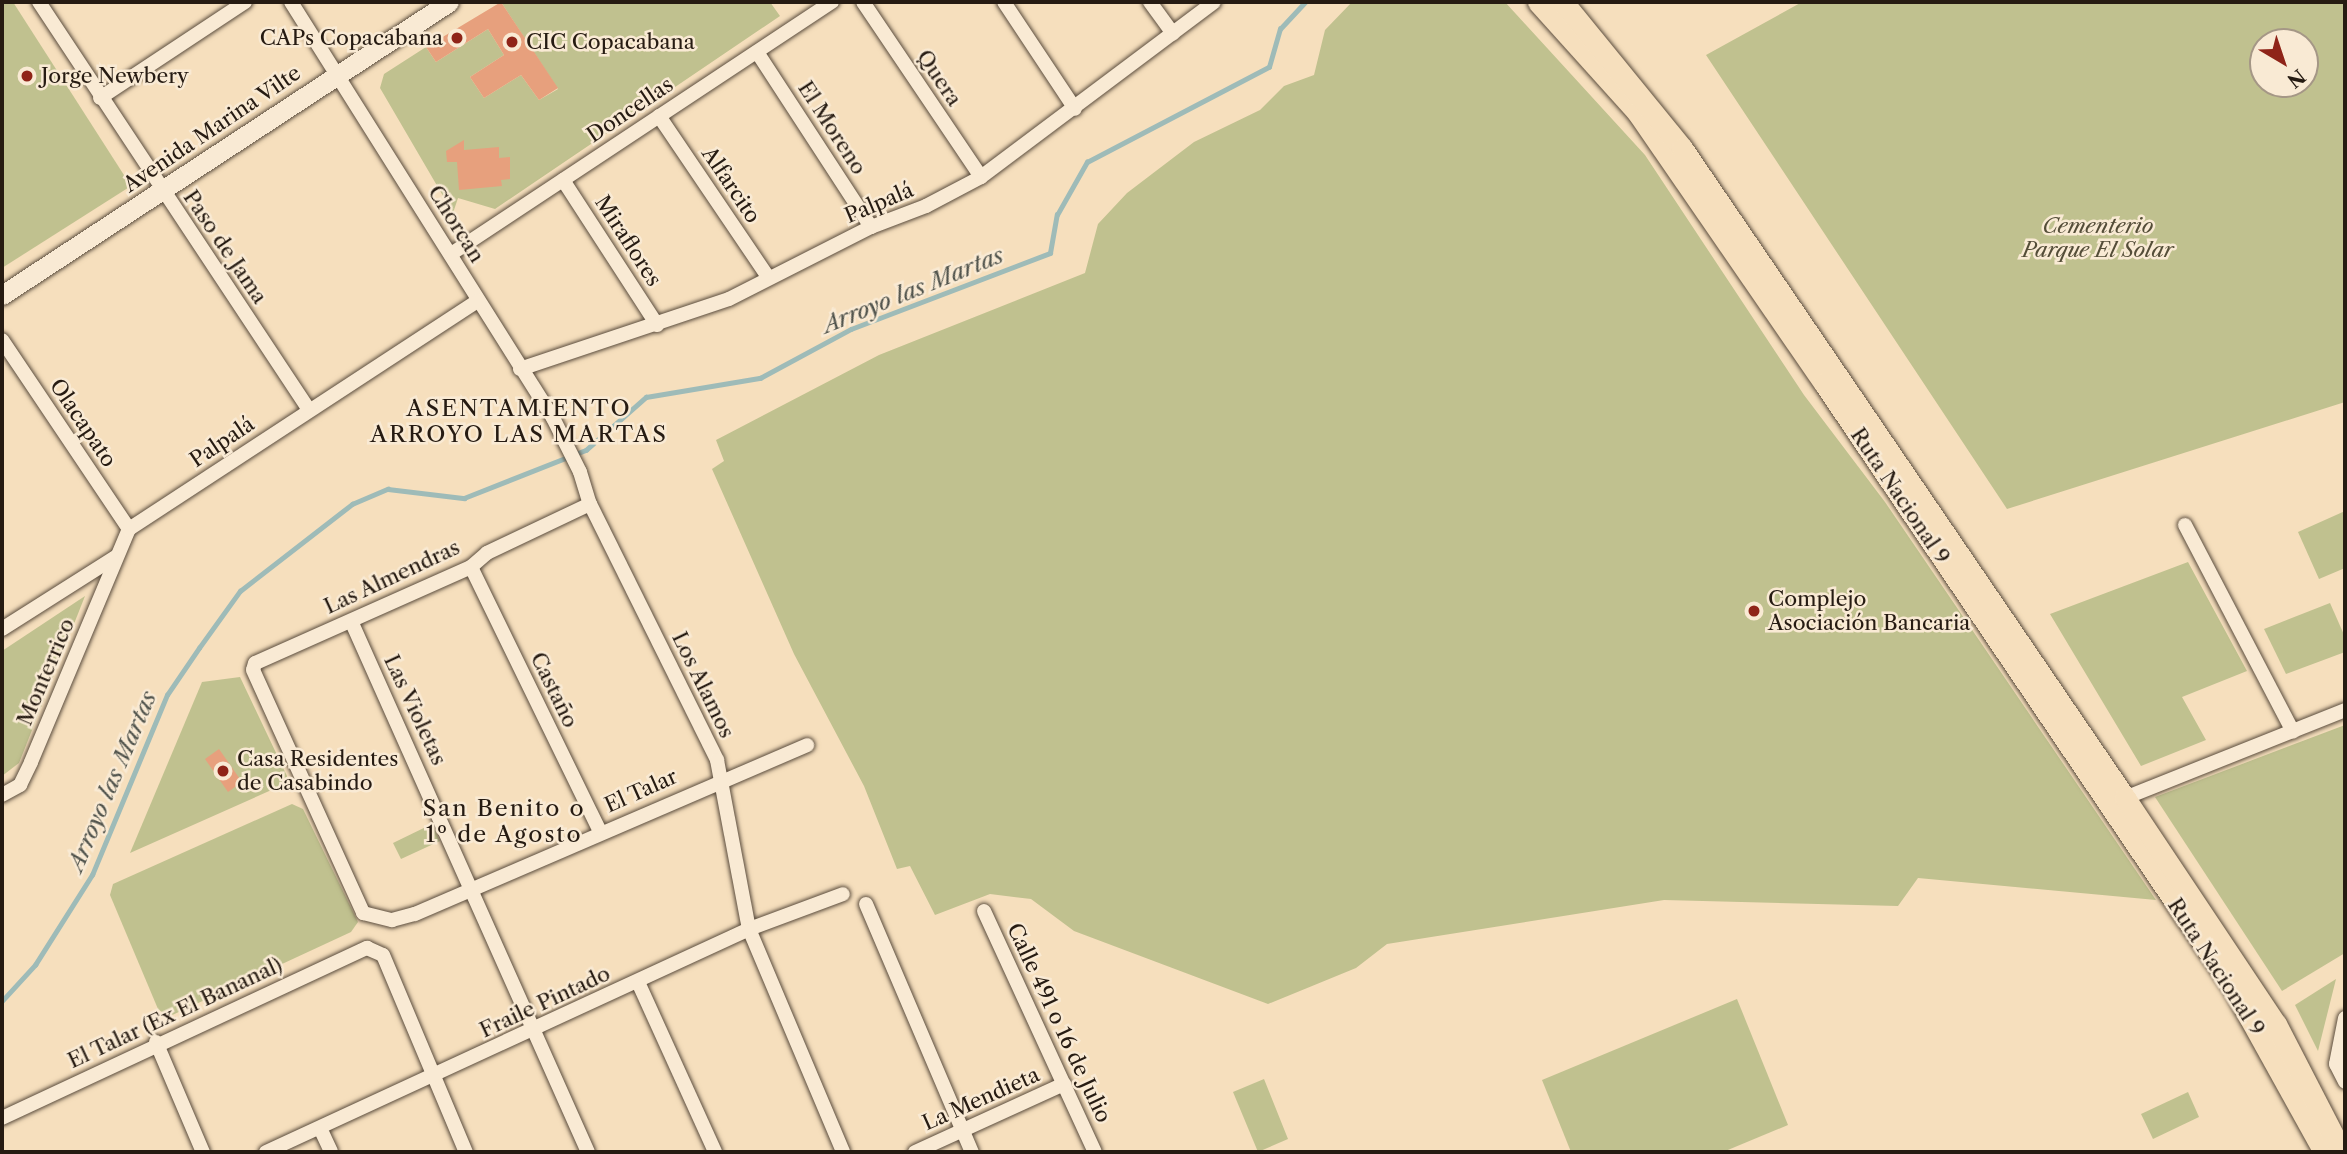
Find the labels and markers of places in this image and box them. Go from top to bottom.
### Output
place label: CAPs Copacabana [260,25,443,51]
place label: CIC Copacabana [526,29,695,55]
marker: CAPs Copacabana [449,30,465,46]
marker: CIC Copacabana [504,34,520,50]
place label: Jorge Newbery [41,63,189,89]
marker: Jorge Newbery [19,68,35,84]
place label: Complejo Asociación Bancaria [1768,586,1970,636]
marker: Complejo Asociación Bancaria [1746,603,1762,619]
place label: Casa Residentes de Casabindo [237,746,399,796]
marker: Casa Residentes de Casabindo [215,763,231,779]

